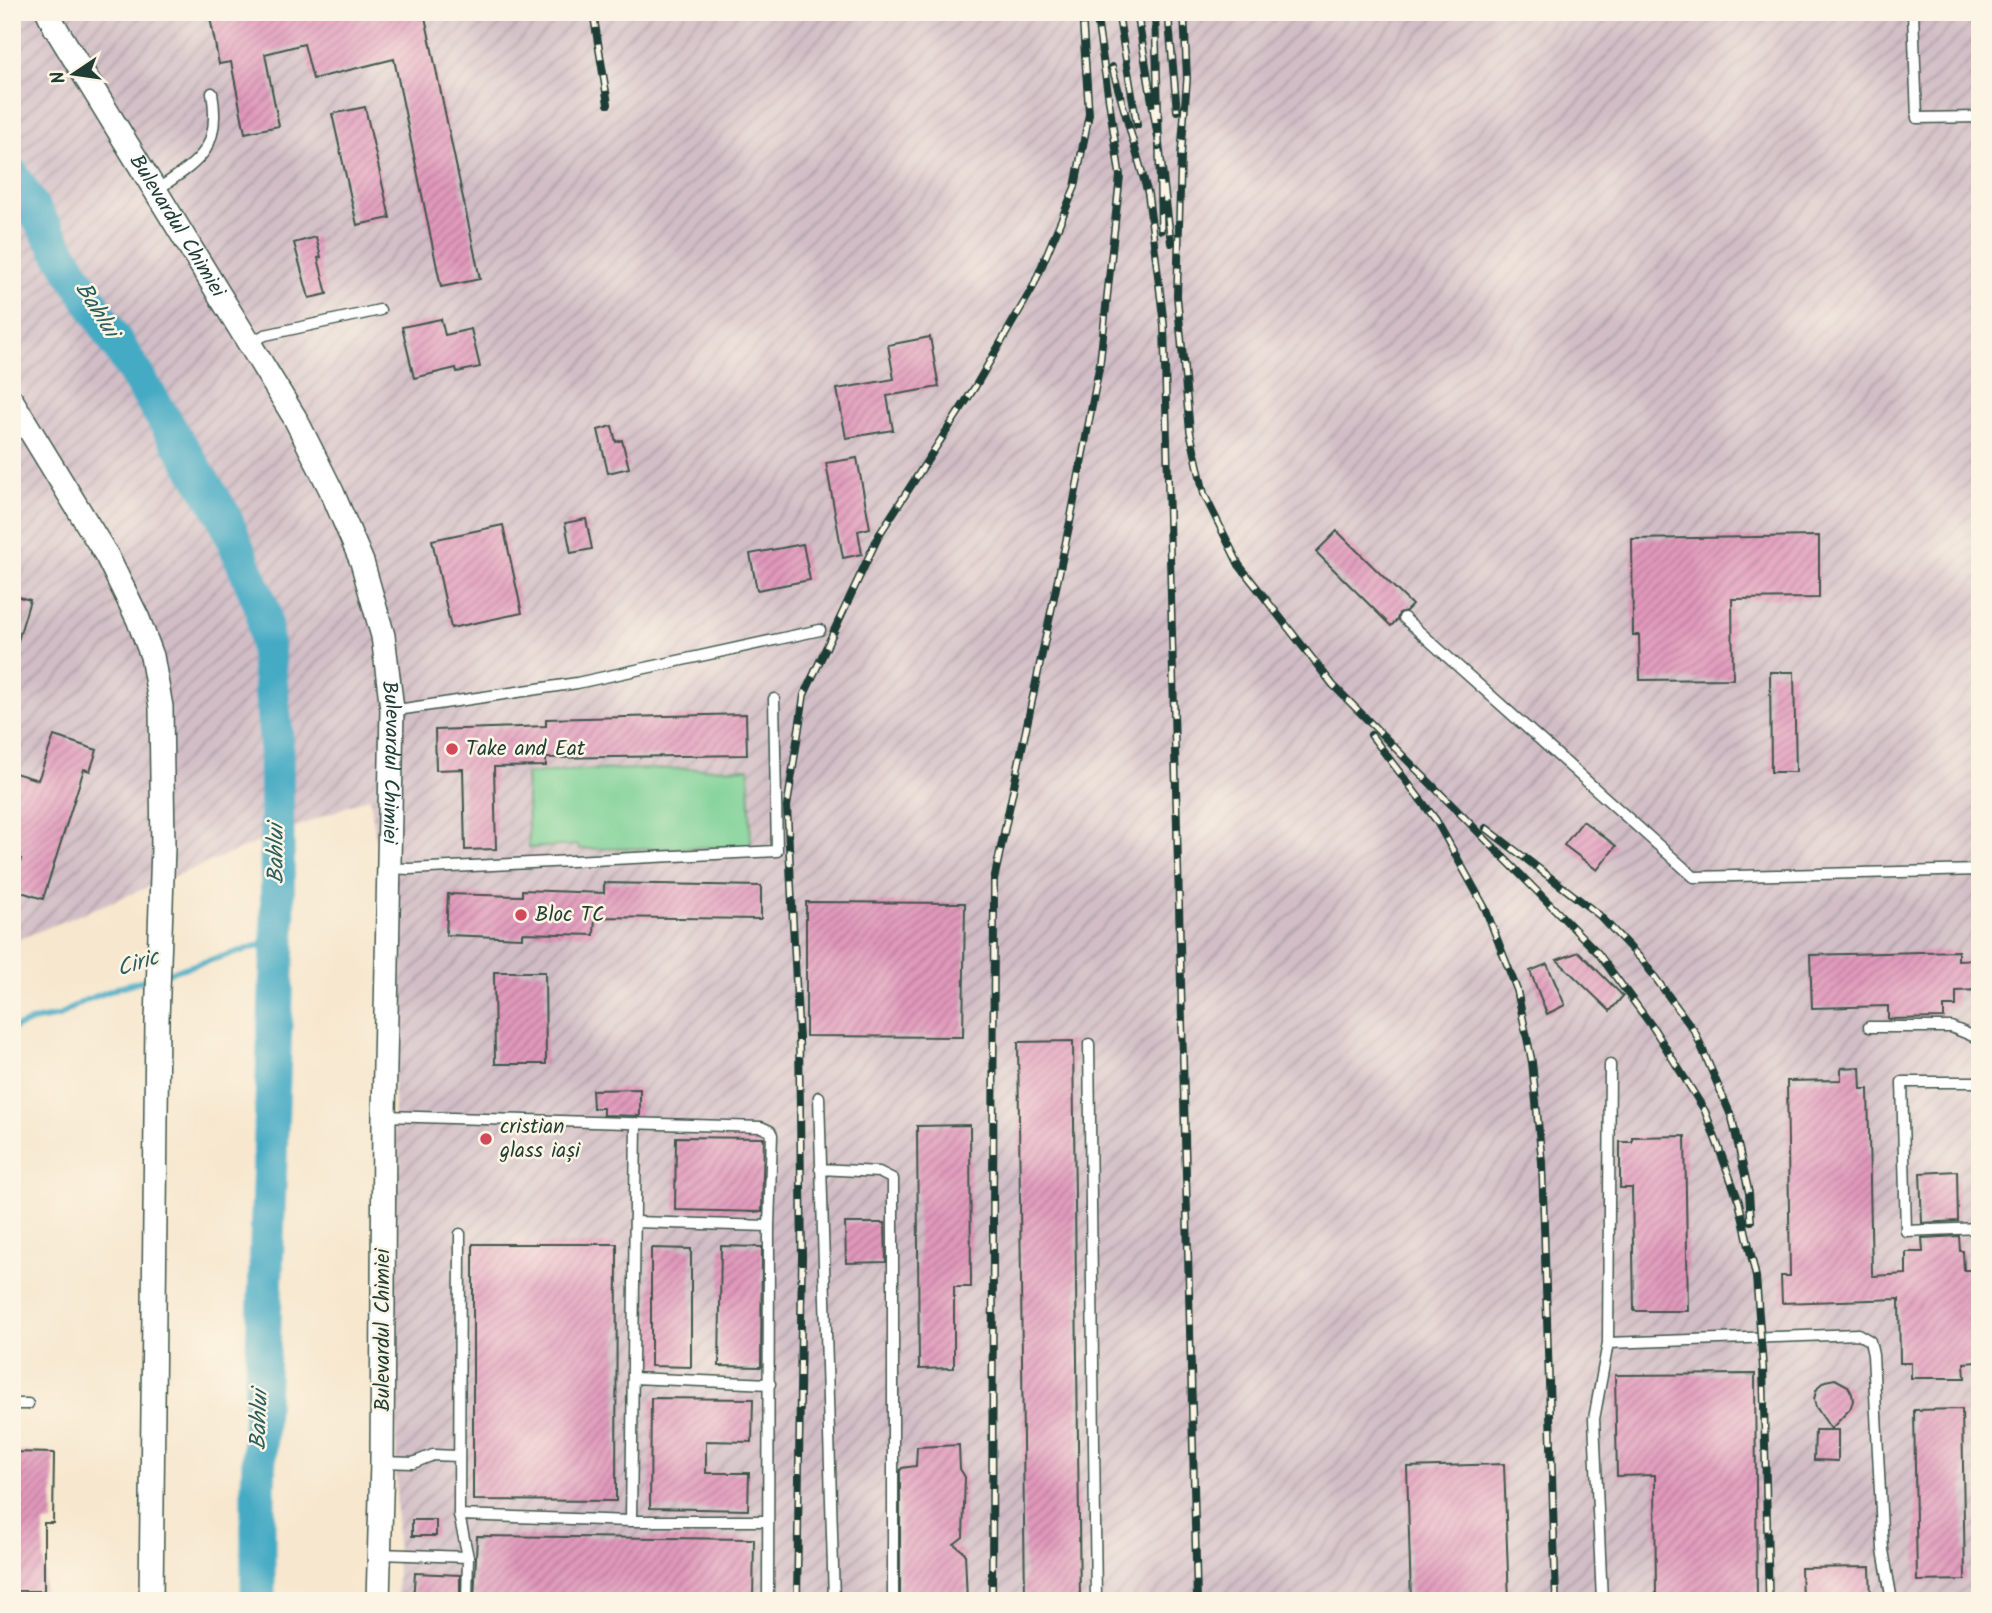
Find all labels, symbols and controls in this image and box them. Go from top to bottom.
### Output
north arrow [38,38,108,108]
text: N [43,68,75,87]
street label: Bulevardul Chimiei [120,148,234,305]
water label: Bahlui [65,275,130,349]
street label: Bulevardul Chimiei [372,679,408,845]
place label: Take and Eat [466,733,586,766]
marker: Take and Eat [444,741,460,757]
water label: Bahlui [259,820,295,884]
place label: Bloc TC [535,899,605,932]
marker: Bloc TC [513,907,529,923]
water label: Ciric [112,939,166,988]
place label: cristian glass iași [499,1111,581,1168]
marker: cristian glass iași [478,1131,494,1147]
street label: Bulevardul Chimiei [367,1248,400,1411]
water label: Bahlui [241,1385,279,1451]

